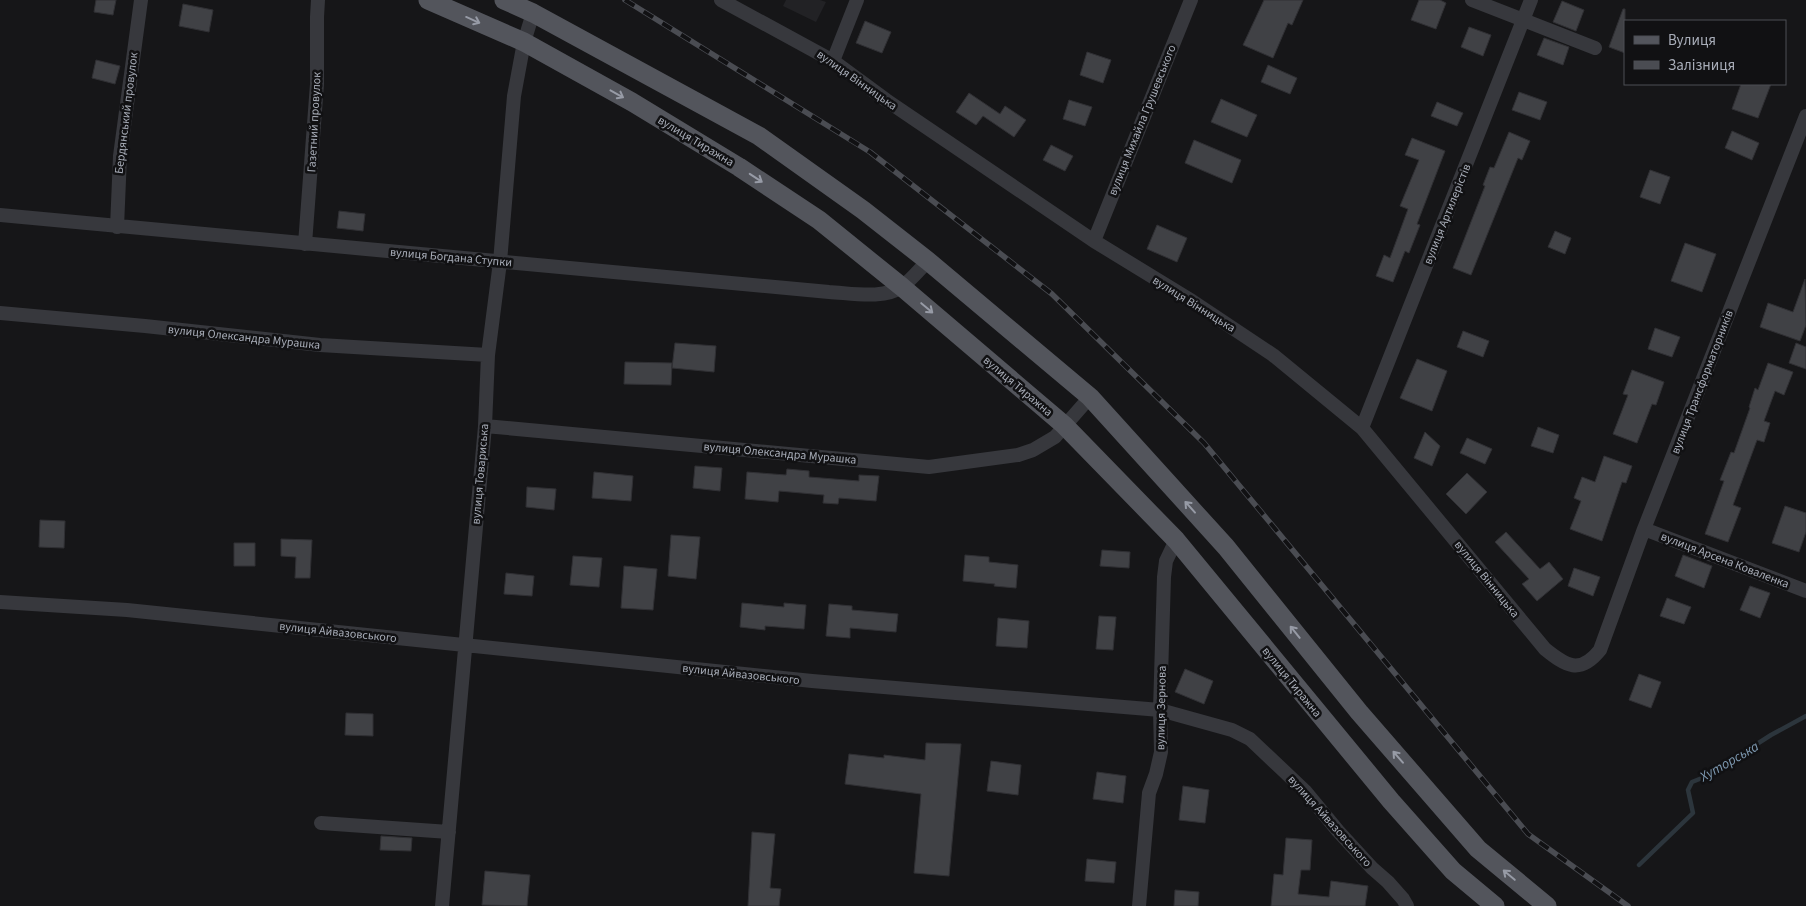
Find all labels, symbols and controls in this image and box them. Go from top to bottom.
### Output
one-way arrow [465,15,480,25]
legend [1624,20,1786,85]
text: Вулиця [1668,30,1716,51]
street label: вулиця Михайла Грушевського [1104,42,1181,198]
street label: вулиця Вінницька [813,46,900,115]
street label: Бердянський провулок [111,51,142,175]
text: Залізниця [1668,55,1735,76]
street label: Газетний провулок [303,71,326,173]
one-way arrow [609,89,624,99]
street label: вулиця Тиражна [654,112,737,171]
street label: вулиця Артилерістів [1420,161,1475,267]
one-way arrow [748,174,762,184]
street label: вулиця Богдана Ступки [389,244,513,271]
street label: вулиця Вінницька [1149,272,1238,337]
one-way arrow [920,302,933,313]
street label: вулиця Трансформаторників [1667,308,1738,457]
street label: вулиця Олександра Мурашка [167,321,321,354]
street label: вулиця Тиражна [979,352,1056,421]
street label: вулиця Товариська [468,423,493,525]
street label: вулиця Олександра Мурашка [703,438,857,469]
one-way arrow [1184,501,1196,514]
street label: вулиця Арсена Коваленка [1658,528,1791,593]
street label: вулиця Вінницька [1450,537,1523,621]
street label: вулиця Айвазовського [278,618,398,647]
one-way arrow [1289,626,1300,639]
street label: вулиця Тиражна [1258,643,1325,721]
street label: вулиця Айвазовського [681,660,801,689]
street label: вулиця Зернова [1152,666,1171,750]
water label: Хуторська [1695,737,1763,787]
one-way arrow [1393,751,1404,764]
street label: вулиця Айвазовського [1284,772,1375,871]
one-way arrow [1503,869,1516,881]

